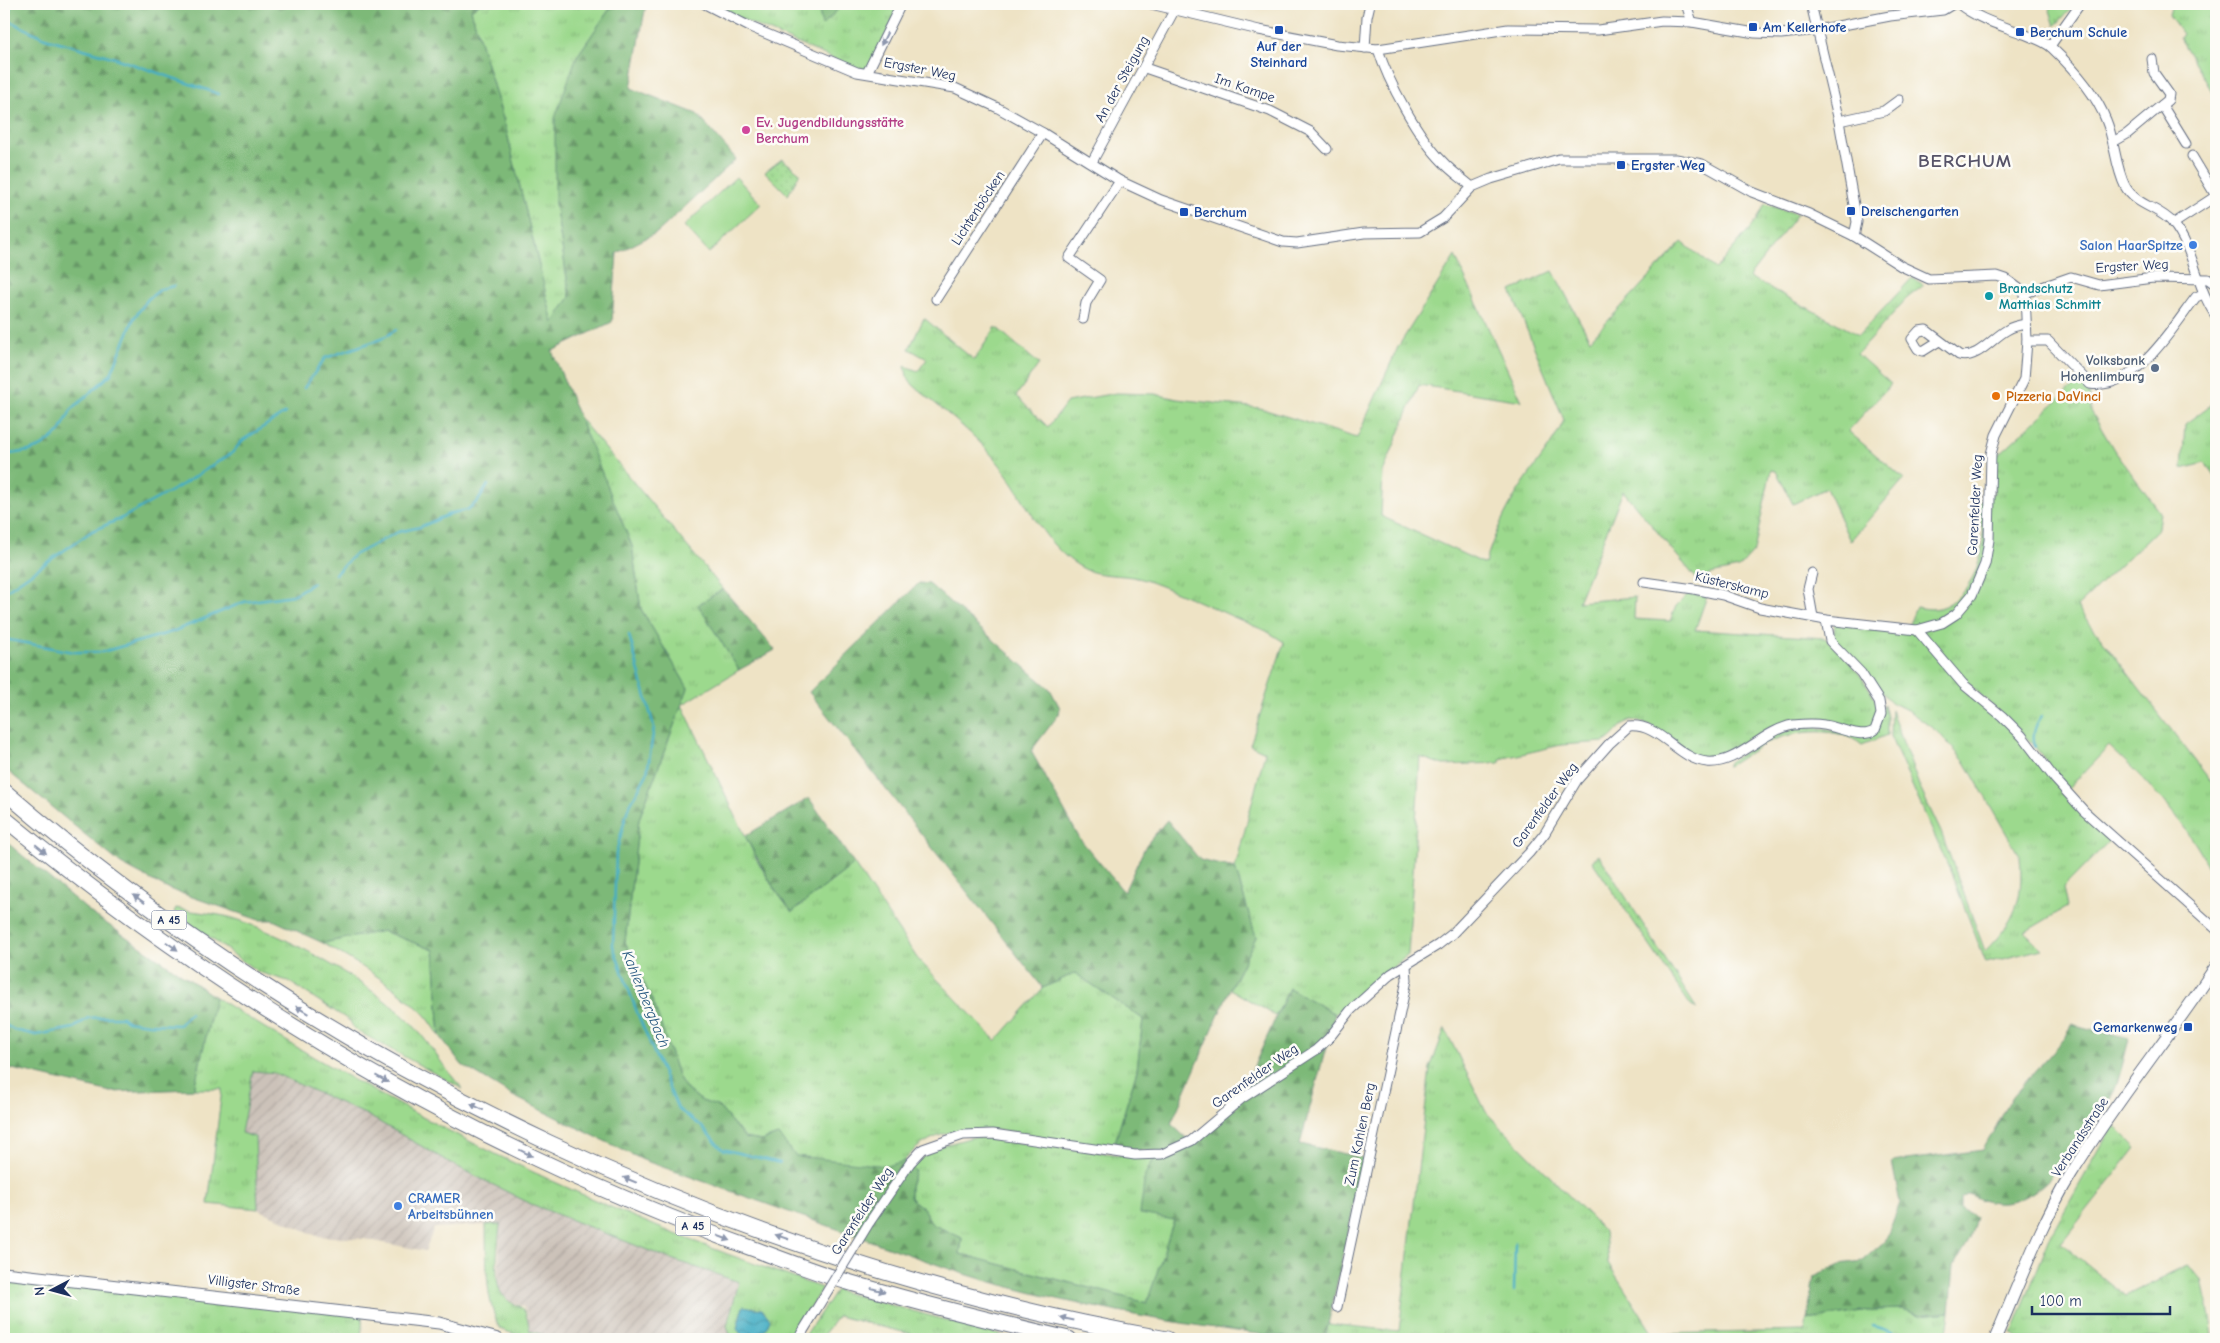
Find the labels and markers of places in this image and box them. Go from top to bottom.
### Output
place label: Am Kellerhofe [1763,19,1847,36]
marker: Am Kellerhofe [1747,21,1759,33]
marker: Auf der Steinhard [1273,24,1285,36]
place label: Berchum Schule [2030,24,2127,41]
marker: Berchum Schule [2014,26,2026,38]
place label: Auf der Steinhard [1251,38,1307,71]
place label: Ev. Jugendbildungsstätte Berchum [756,114,904,147]
marker: Ev. Jugendbildungsstätte Berchum [740,124,752,136]
place label: Ergster Weg [1631,157,1706,174]
marker: Ergster Weg [1615,159,1627,171]
place label: Dreischengarten [1861,203,1959,220]
place label: Berchum [1194,204,1247,221]
marker: Dreischengarten [1845,205,1857,217]
marker: Berchum [1178,206,1190,218]
place label: Salon HaarSpitze [2080,237,2183,254]
marker: Salon HaarSpitze [2187,239,2199,251]
place label: Brandschutz Matthias Schmitt [1999,280,2101,313]
marker: Brandschutz Matthias Schmitt [1983,290,1995,302]
place label: Volksbank Hohenlimburg [2061,352,2145,385]
marker: Volksbank Hohenlimburg [2149,362,2161,374]
place label: Pizzeria DaVinci [2006,388,2101,405]
marker: Pizzeria DaVinci [1990,390,2002,402]
place label: Gemarkenweg [2093,1019,2178,1036]
marker: Gemarkenweg [2182,1021,2194,1033]
place label: CRAMER Arbeitsbühnen [408,1190,494,1223]
marker: CRAMER Arbeitsbühnen [392,1200,404,1212]

